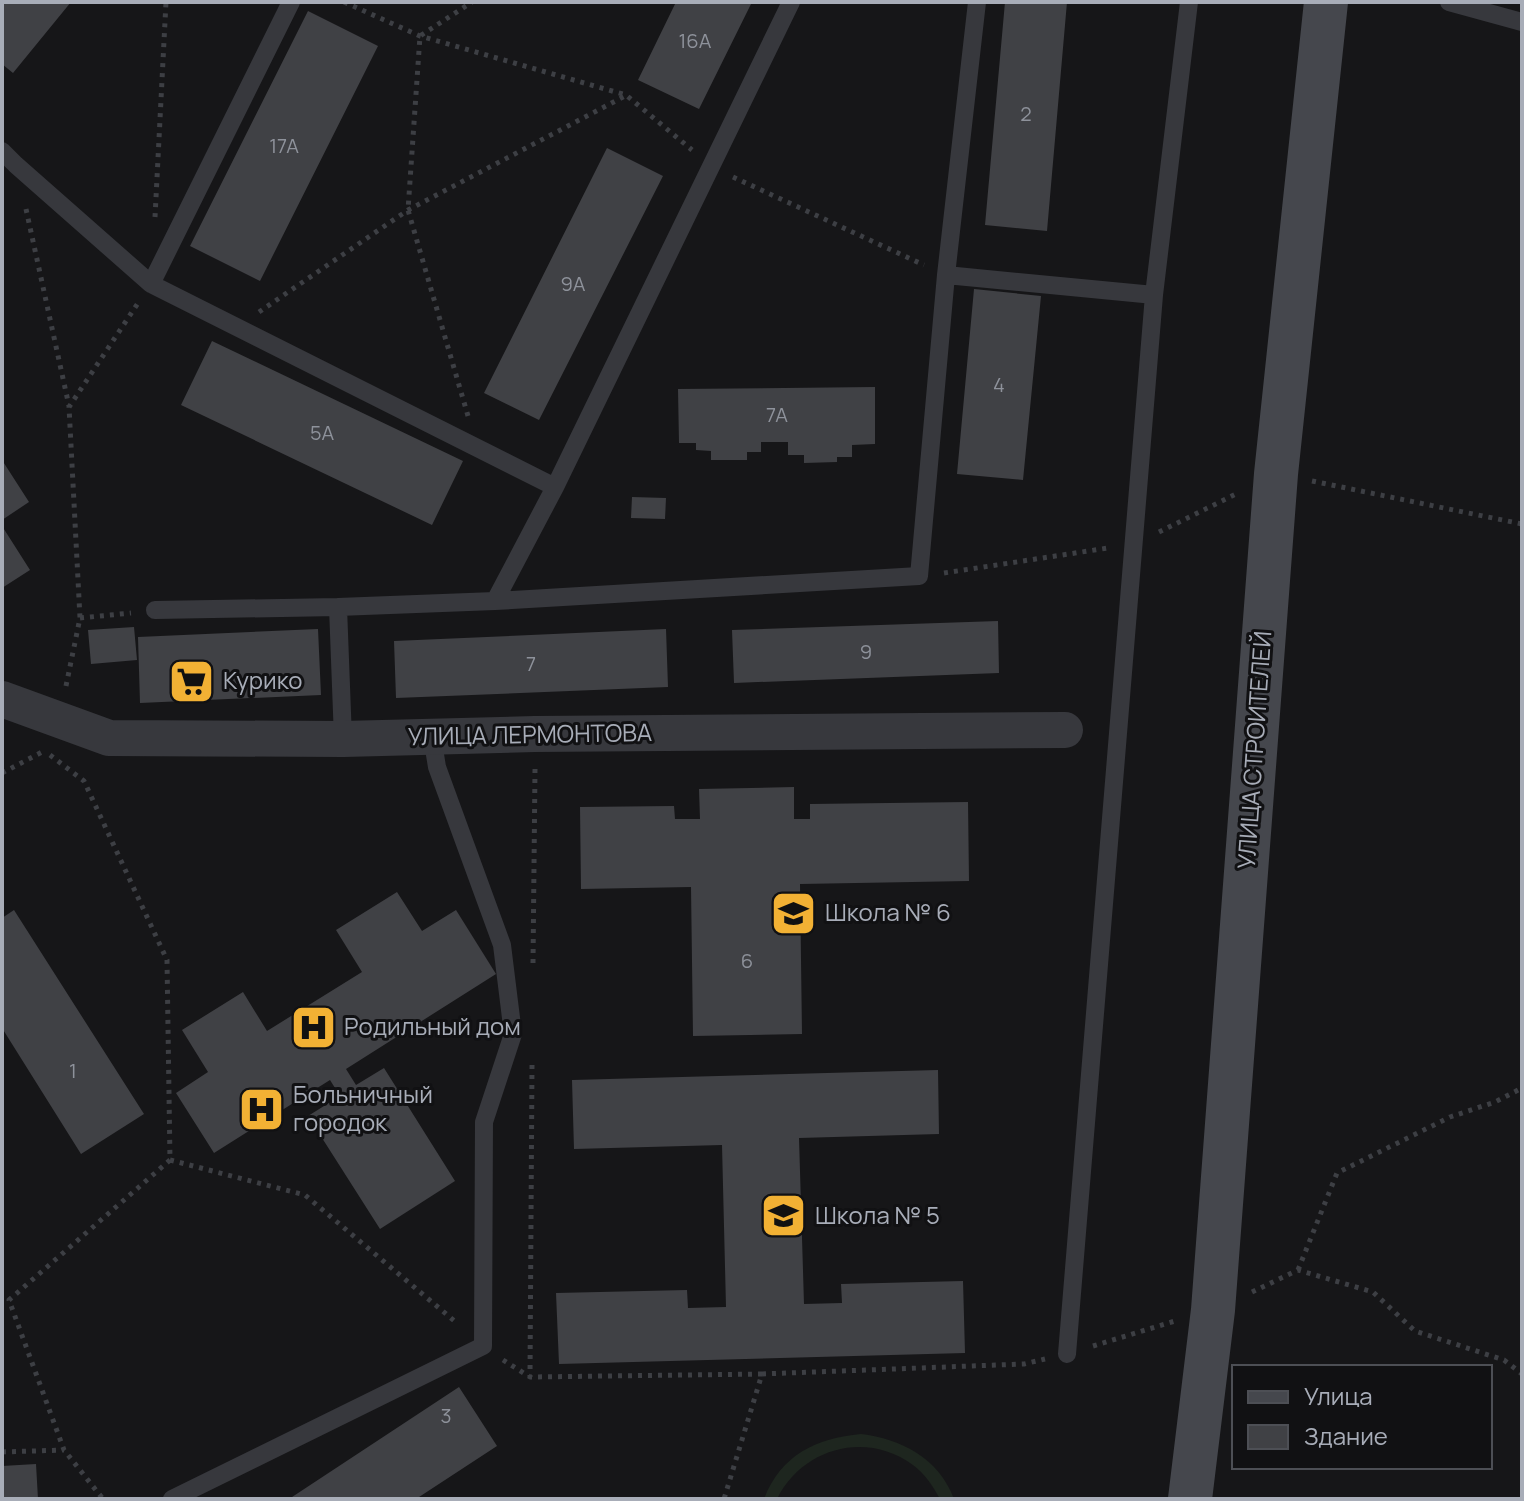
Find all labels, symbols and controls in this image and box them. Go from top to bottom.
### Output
house number: 16А [679,27,712,54]
house number: 2 [1020,100,1032,127]
house number: 17А [269,132,299,159]
house number: 9А [560,270,586,297]
house number: 4 [993,371,1005,398]
house number: 7А [766,401,788,428]
house number: 5А [310,419,334,446]
street label: УЛИЦА СТРОИТЕЛЕЙ [1229,630,1278,870]
house number: 9 [860,638,872,665]
house number: 7 [526,650,536,677]
supermarket icon: Курико [168,657,216,705]
place label: Курико [223,663,303,696]
street label: УЛИЦА ЛЕРМОНТОВА [408,715,652,752]
school or university icon: Школа № 6 [770,889,818,937]
place label: Школа № 6 [825,895,951,928]
house number: 6 [741,947,753,974]
hospital icon: Родильный дом [289,1003,337,1051]
place label: Родильный дом [344,1009,521,1042]
house number: 1 [69,1057,77,1084]
place label: Больничный городок [293,1077,433,1138]
hospital icon: Больничный городок [238,1085,286,1133]
school or university icon: Школа № 5 [760,1192,808,1240]
place label: Школа № 5 [815,1198,940,1231]
legend [1232,1365,1492,1469]
text: Улица [1304,1379,1373,1412]
house number: 3 [440,1402,452,1429]
text: Здание [1304,1419,1388,1452]

